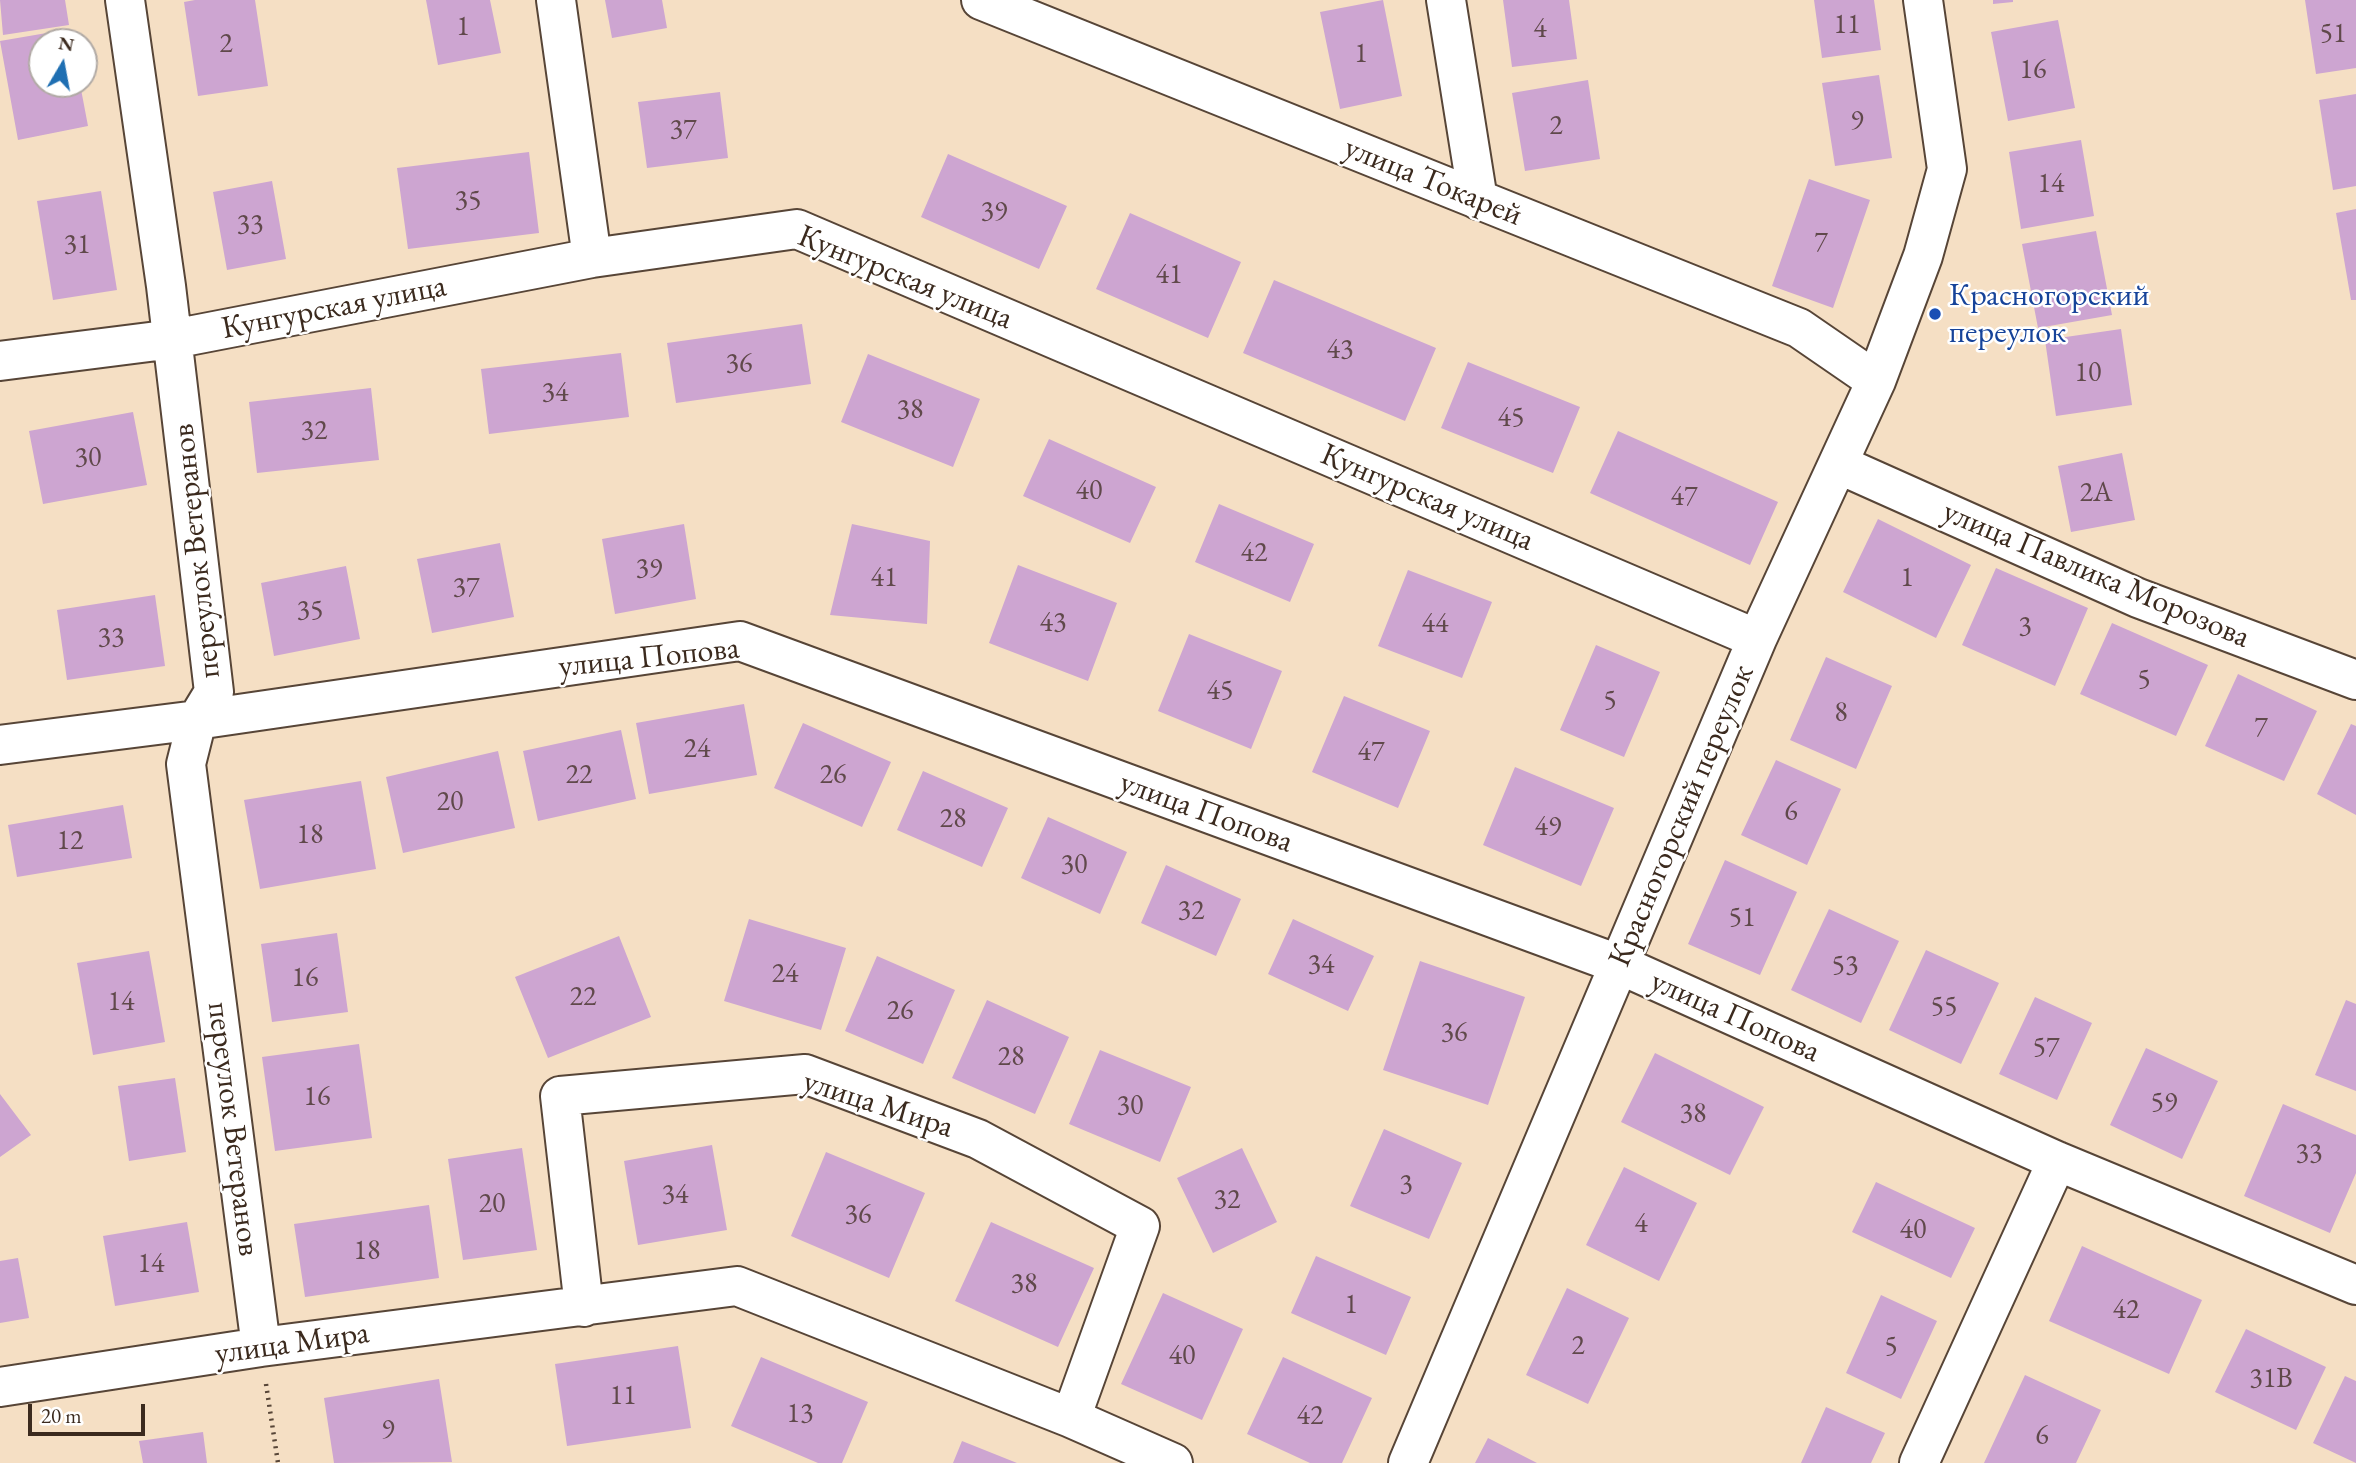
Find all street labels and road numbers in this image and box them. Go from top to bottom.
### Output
street label: улица Токарей [1338,129,1528,235]
street label: Кунгурская улица [792,217,1018,339]
street label: Кунгурская улица [218,267,450,349]
street label: переулок Ветеранов [165,422,229,680]
street label: Кунгурская улица [1315,436,1539,560]
street label: улица Павлика Морозова [1937,493,2255,657]
street label: улица Попова [557,629,741,687]
street label: Красногорский переулок [1601,659,1763,973]
street label: улица Попова [1114,764,1298,862]
street label: улица Попова [1644,963,1826,1071]
street label: переулок Ветеранов [198,1000,268,1258]
street label: улица Мира [798,1063,958,1147]
street label: улица Мира [212,1314,372,1374]

